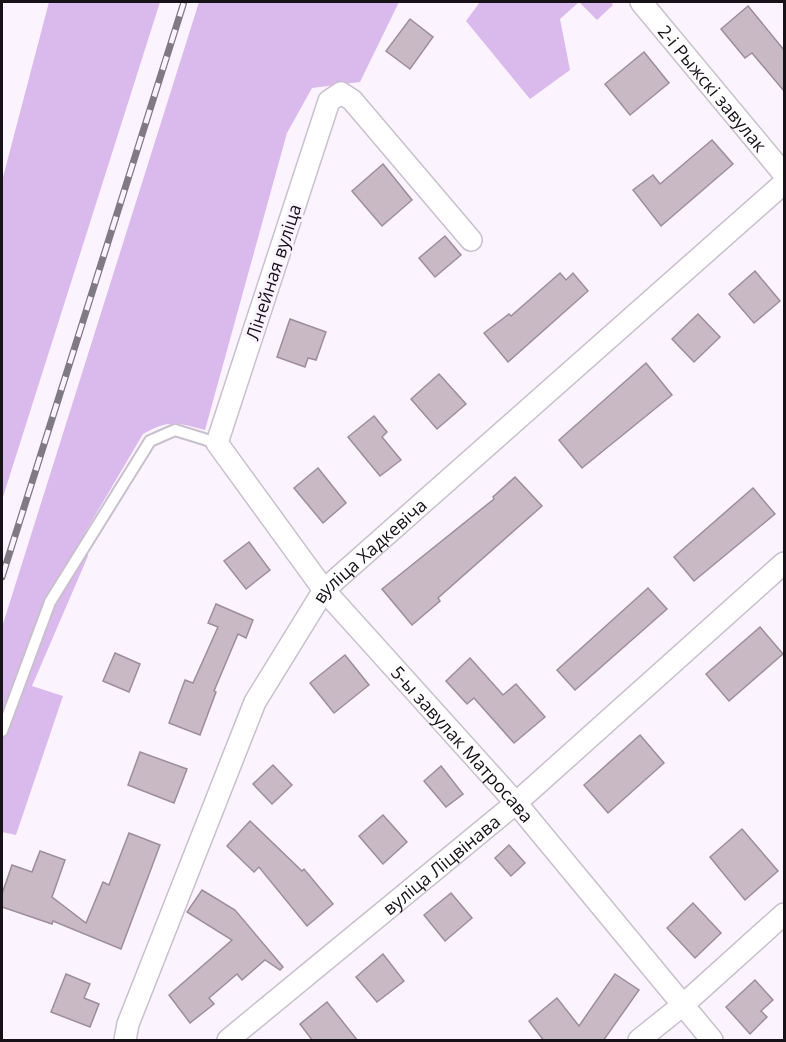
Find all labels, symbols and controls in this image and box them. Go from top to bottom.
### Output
street label: 2-і Рыжскі завулак [653,20,773,157]
street label: Лінейная вуліца [240,201,306,343]
street label: вуліца Хадкевіча [307,493,432,607]
street label: 5-ы завулак Матросава [386,661,539,827]
street label: вуліца Ліцвінава [377,809,505,920]

